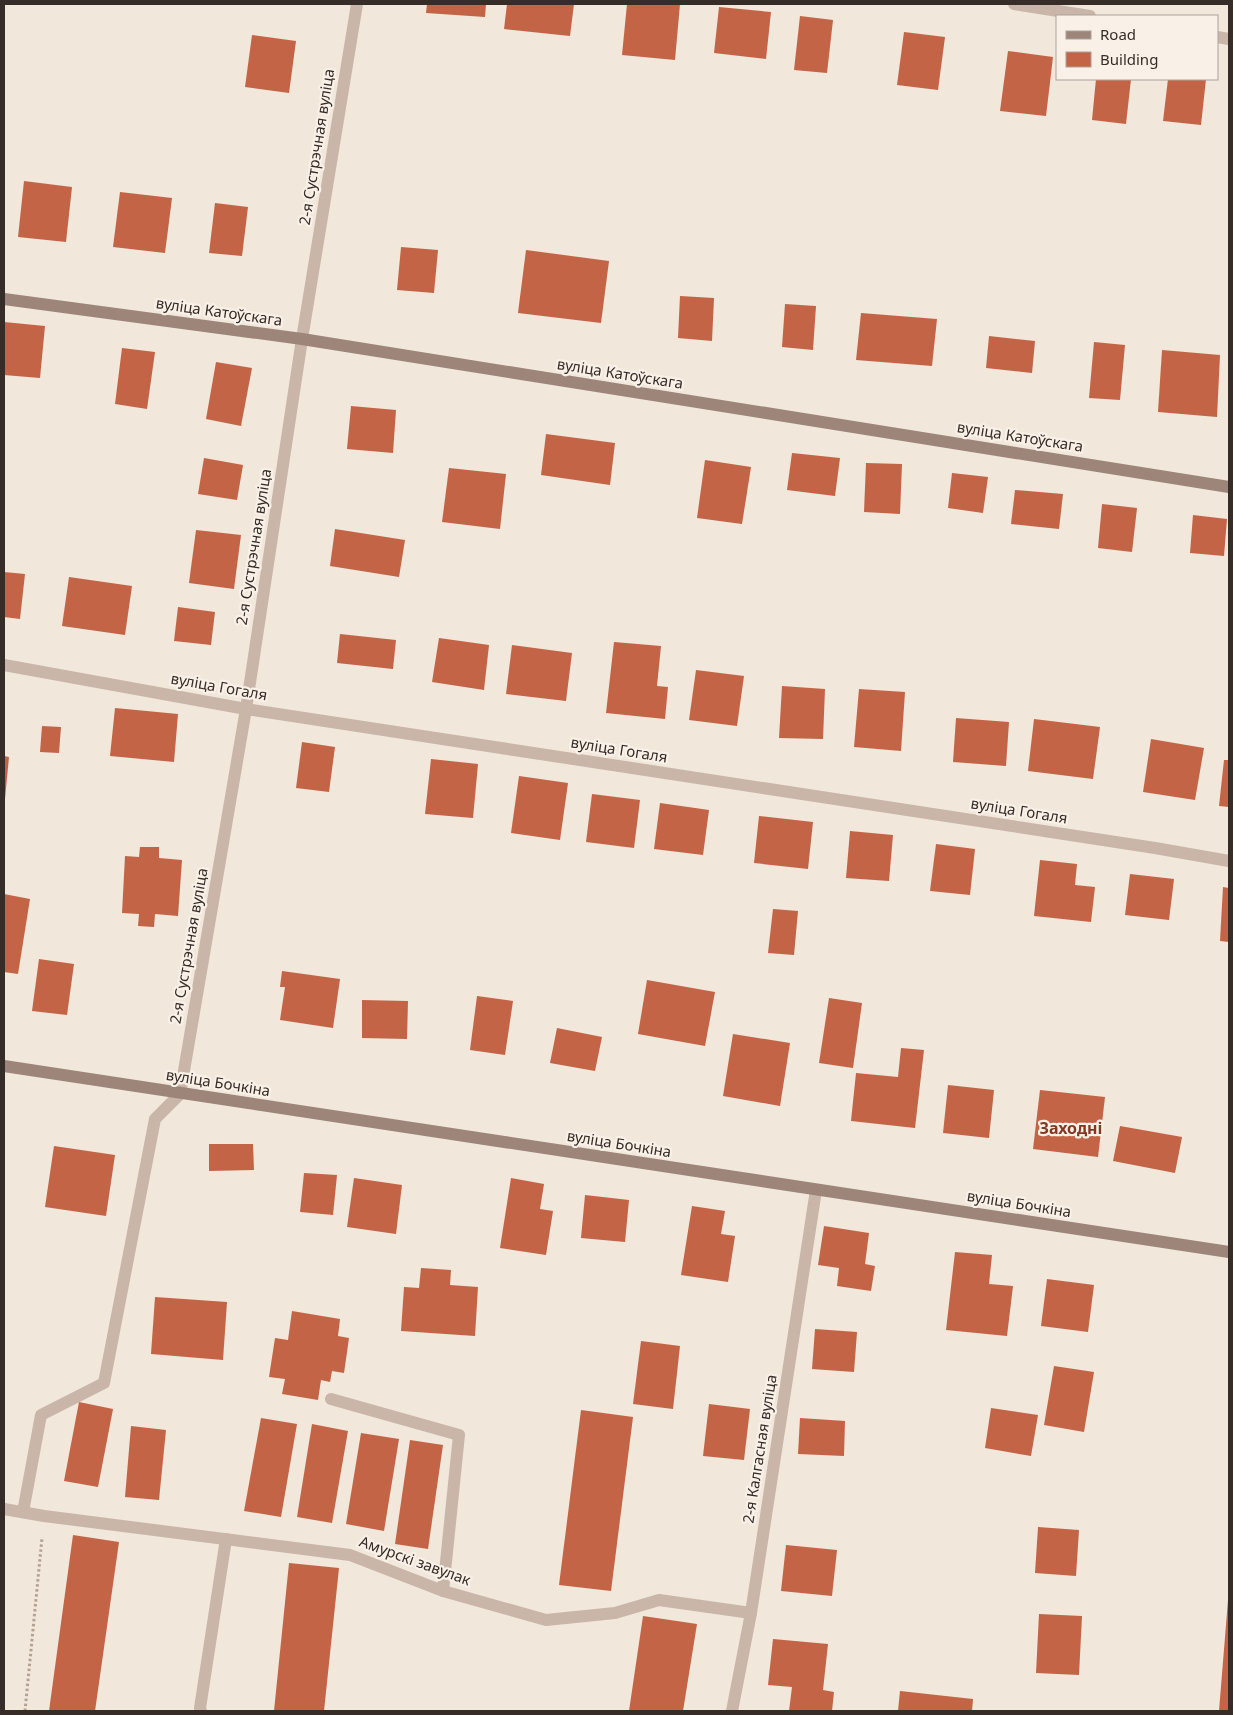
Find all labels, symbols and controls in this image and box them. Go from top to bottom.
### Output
legend [1056,15,1218,80]
text: Road [1100,24,1136,44]
text: Building [1100,49,1158,69]
street label: 2-я Сустрэчная вуліца [294,67,338,226]
street label: вуліца Катоўскага [155,292,284,330]
street label: вуліца Катоўскага [556,353,685,393]
street label: вуліца Катоўскага [956,416,1085,456]
street label: 2-я Сустрэчная вуліца [231,467,275,626]
street label: вуліца Гогаля [169,668,269,704]
street label: вуліца Гогаля [569,732,669,767]
street label: вуліца Гогаля [969,793,1069,828]
street label: 2-я Сустрэчная вуліца [164,866,212,1025]
street label: вуліца Бочкіна [164,1064,272,1100]
district label: Заходні [1039,1117,1103,1139]
street label: вуліца Бочкіна [565,1125,673,1161]
street label: вуліца Бочкіна [965,1185,1073,1221]
street label: 2-я Калгасная вуліца [737,1373,781,1525]
street label: Амурскі завулак [357,1531,474,1589]

